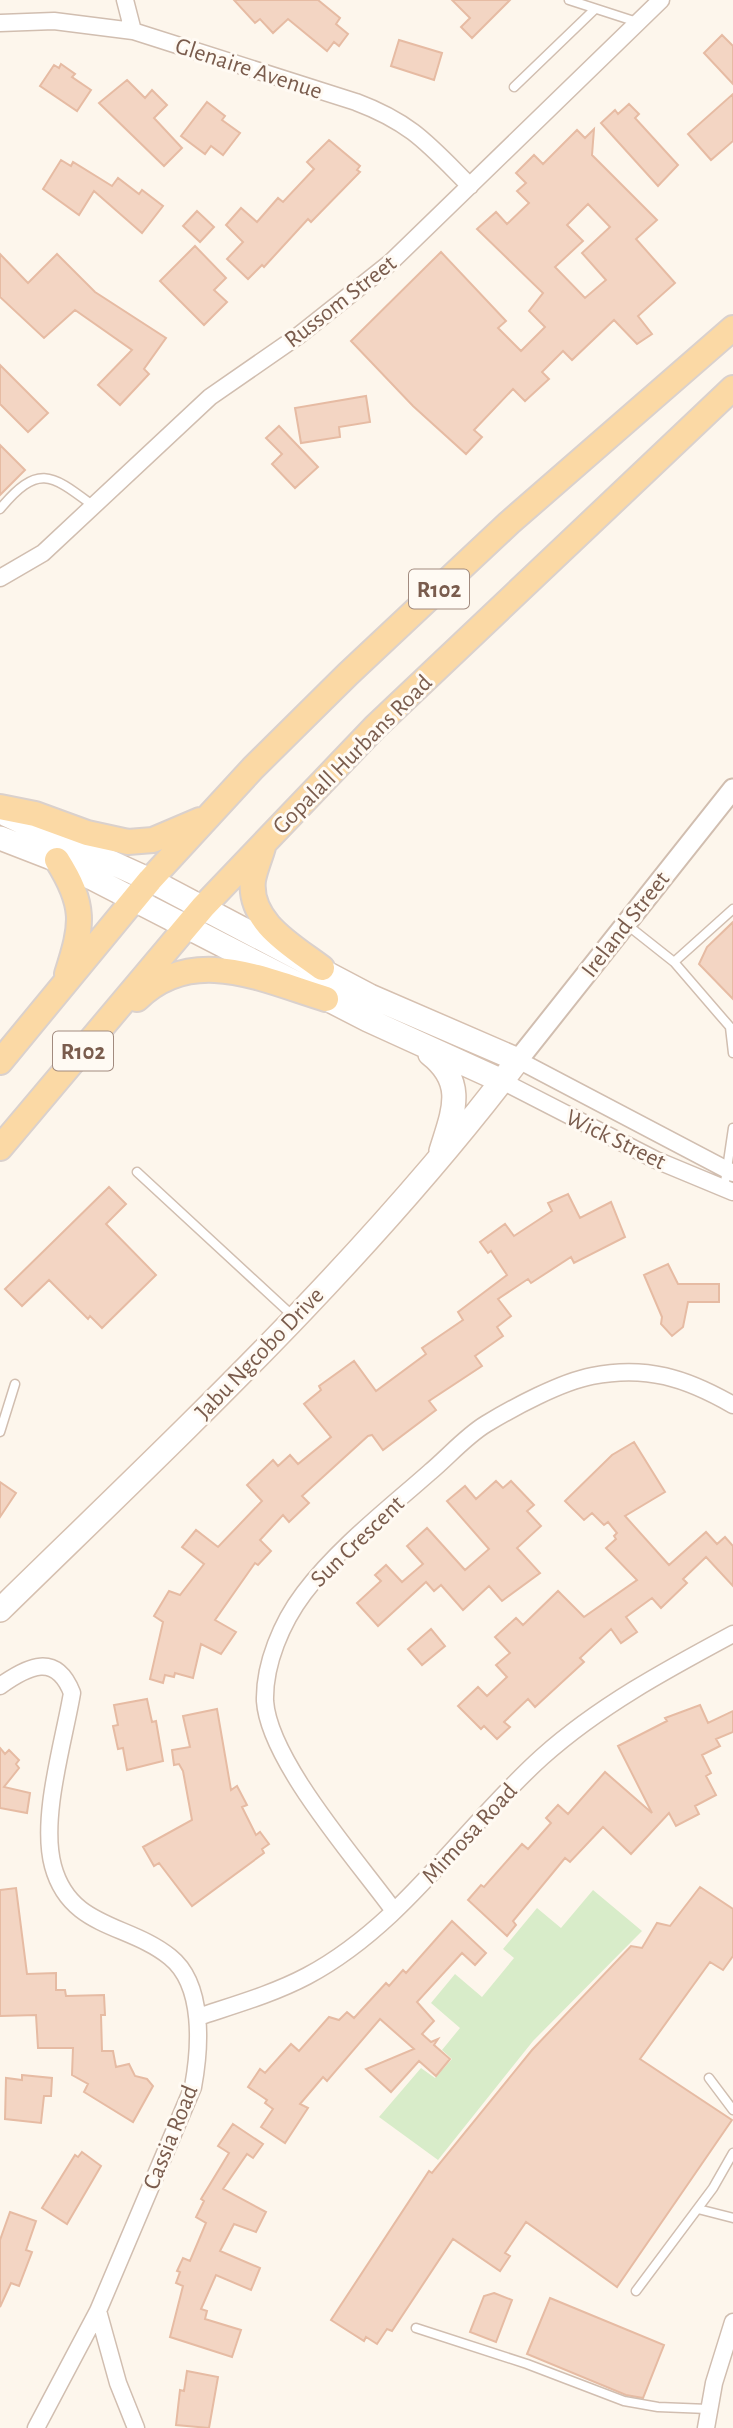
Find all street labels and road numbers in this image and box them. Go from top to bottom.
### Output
street label: Glenaire Avenue [172,34,325,104]
street label: Russom Street [280,251,401,353]
road number: R102 [409,569,469,608]
street label: Gopalall Hurbans Road [269,671,437,839]
street label: Ireland Street [577,867,675,982]
road number: R102 [53,1032,113,1070]
street label: Wick Street [562,1105,670,1174]
street label: Jabu Ngcobo Drive [191,1283,328,1424]
street label: Sun Crescent [306,1491,409,1592]
street label: Mimosa Road [418,1779,522,1888]
street label: Cassia Road [139,2082,203,2193]

